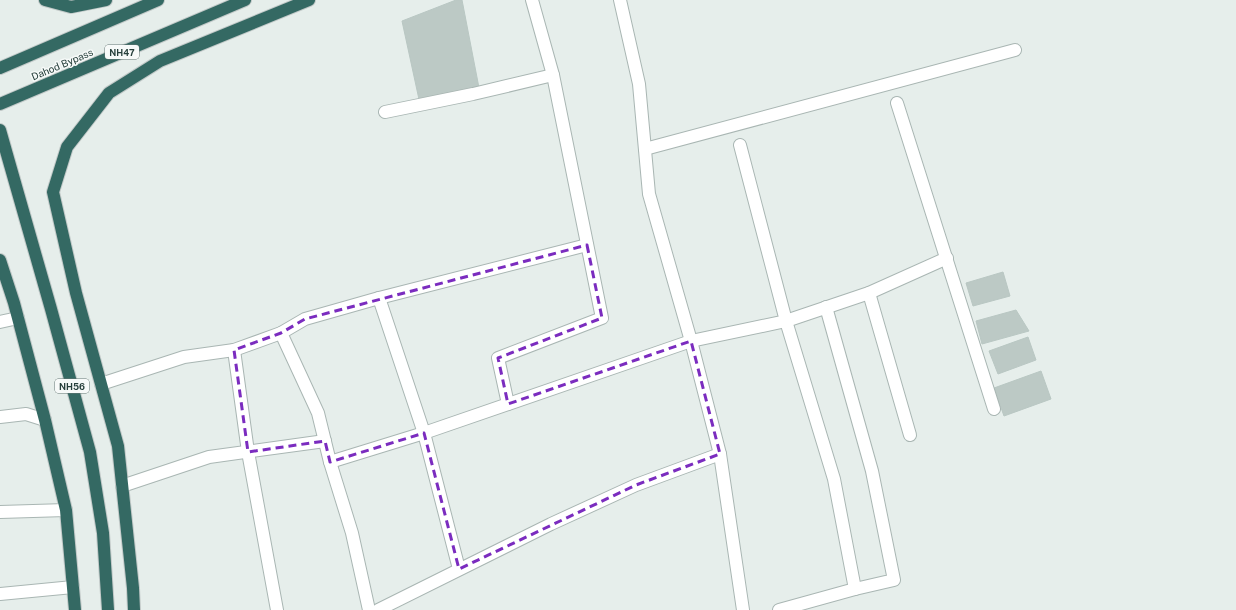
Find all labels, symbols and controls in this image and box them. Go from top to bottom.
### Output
road number: NH47 [105,45,139,59]
street label: Dahod Bypass [29,46,95,82]
road number: NH56 [55,379,89,393]

